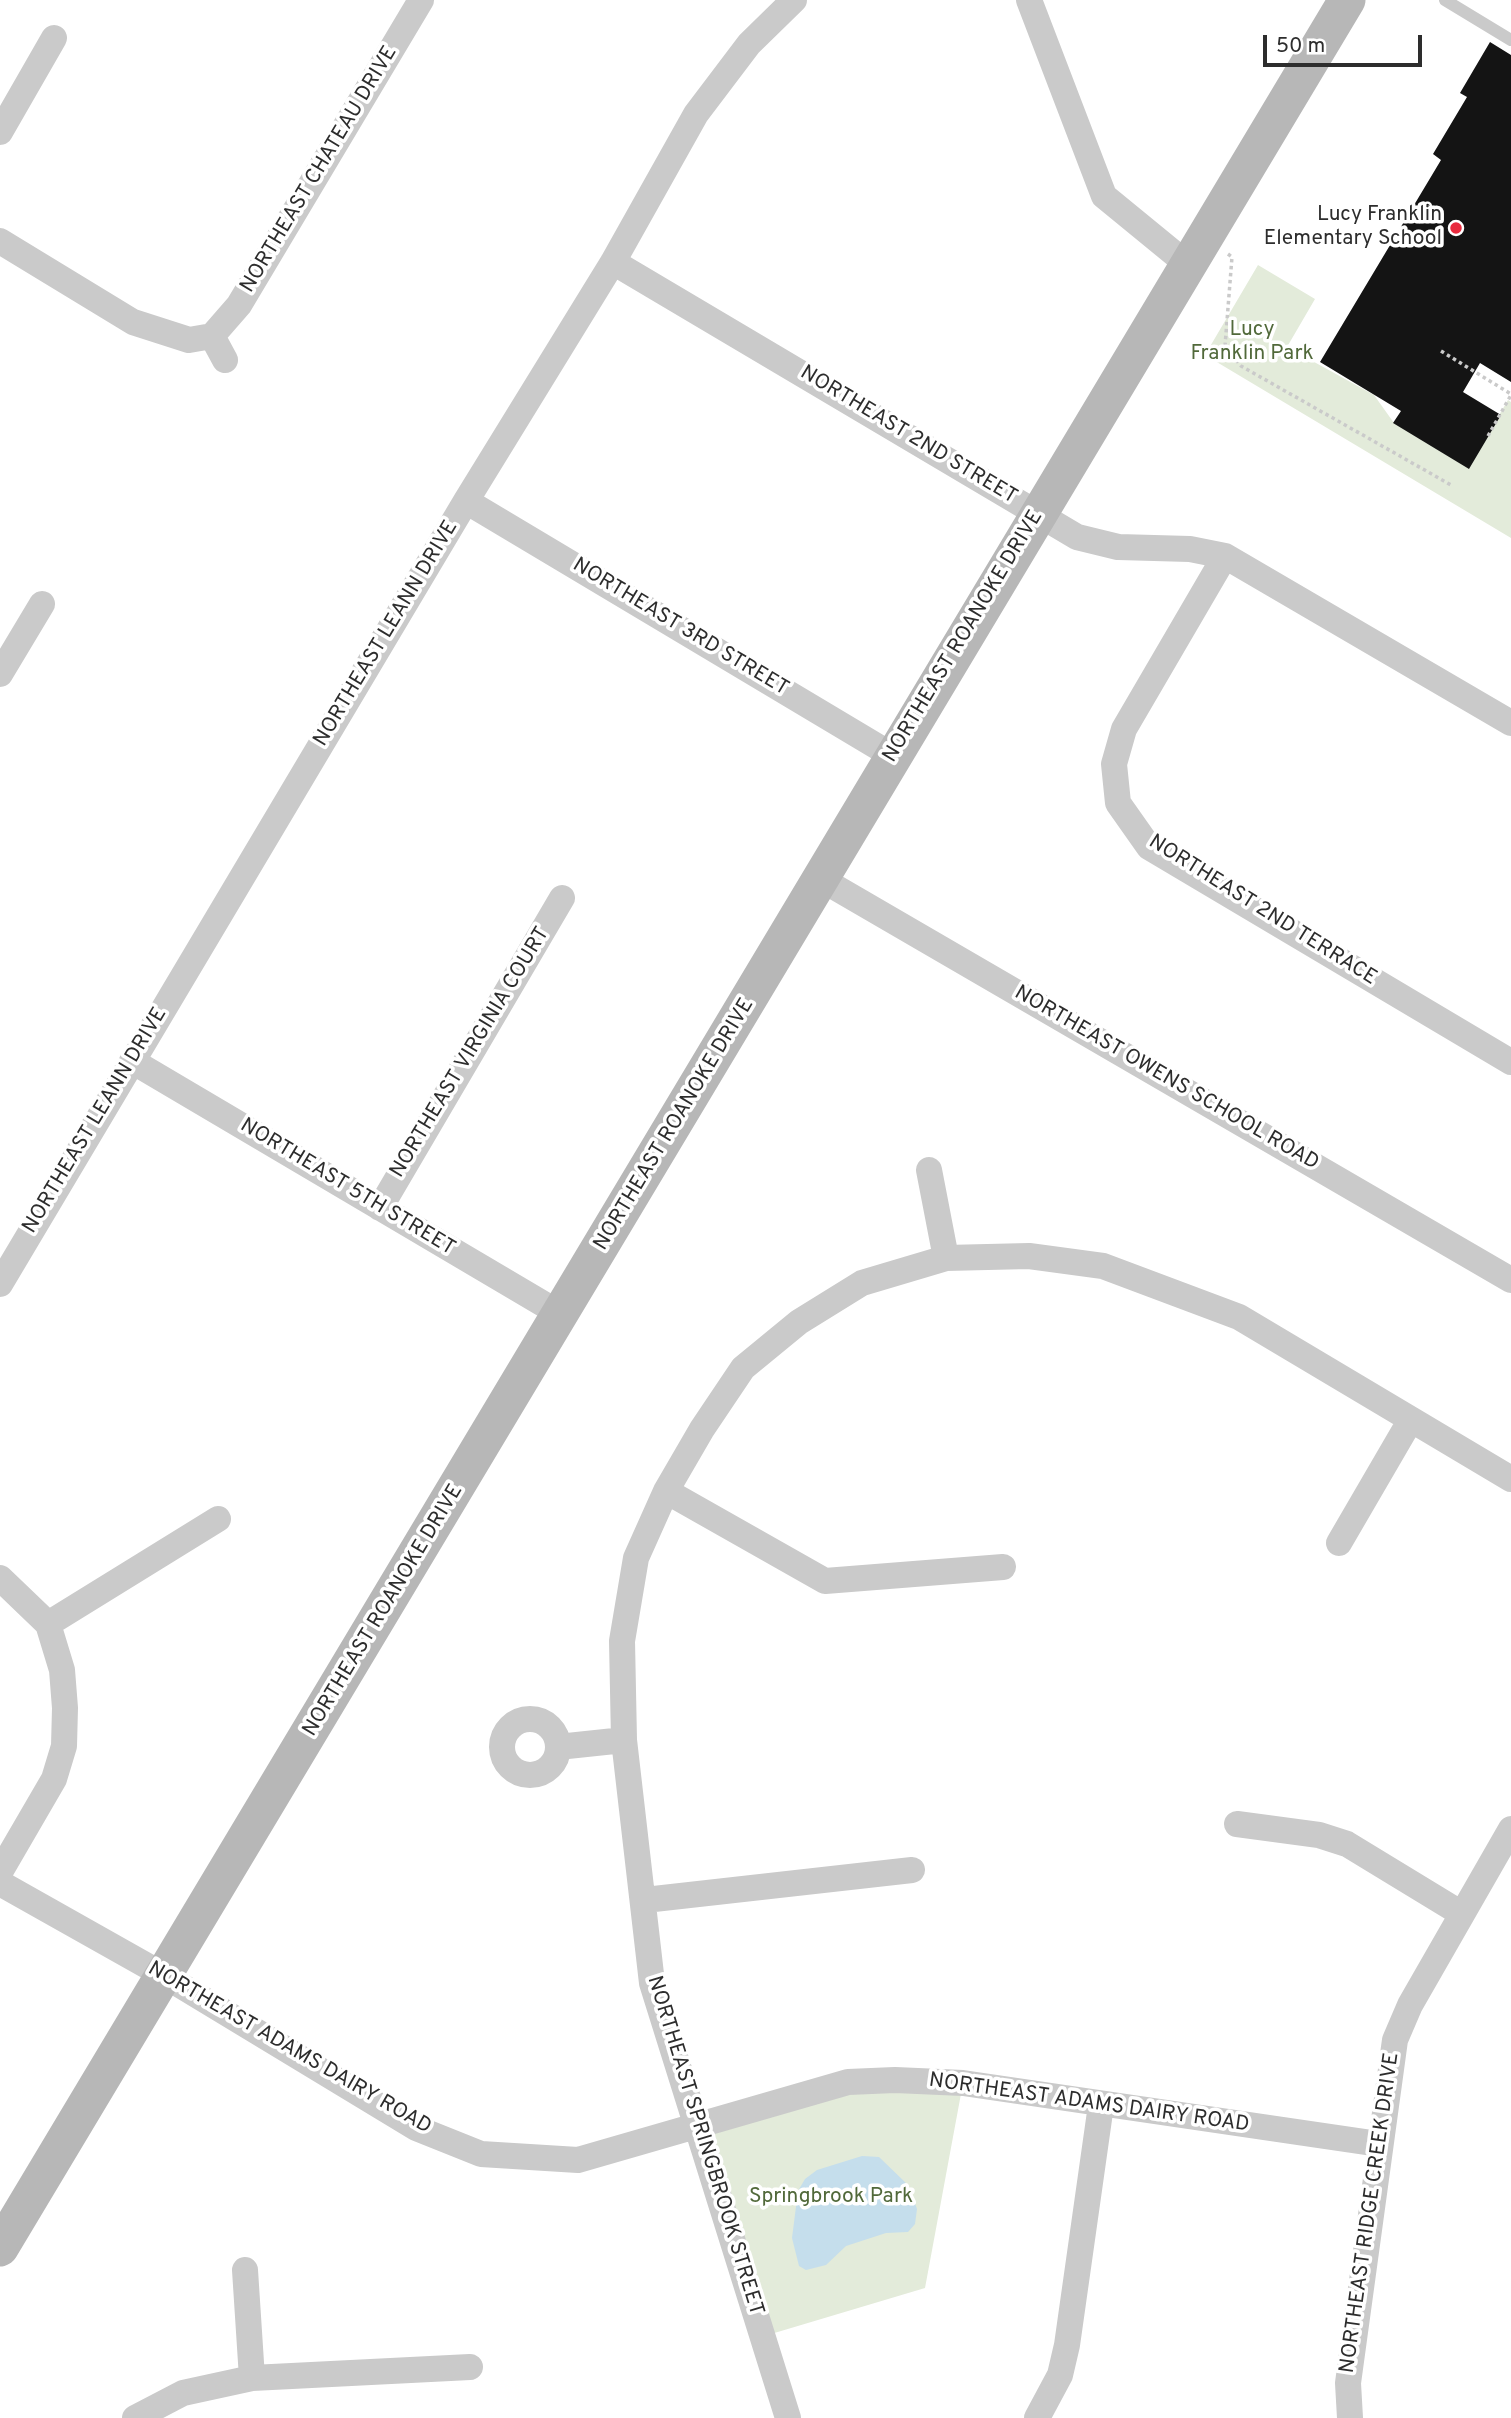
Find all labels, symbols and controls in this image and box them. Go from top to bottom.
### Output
scale bar [1266,21,1425,65]
text: 50 m [1276,33,1325,60]
street label: NORTHEAST CHATEAU DRIVE [236,42,404,298]
place label: Lucy Franklin Elementary School [1264,203,1442,253]
marker: Lucy Franklin Elementary School [1448,220,1464,236]
park label: Lucy Franklin Park [1190,318,1314,368]
street label: NORTHEAST 2ND STREET [795,361,1021,511]
street label: NORTHEAST ROANOKE DRIVE [879,506,1049,768]
street label: NORTHEAST LEANN DRIVE [310,517,464,751]
street label: NORTHEAST 3RD STREET [567,553,793,703]
street label: NORTHEAST 2ND TERRACE [1143,830,1381,992]
street label: NORTHEAST VIRGINIA COURT [386,923,556,1183]
street label: NORTHEAST OWENS SCHOOL ROAD [1009,981,1323,1177]
street label: NORTHEAST ROANOKE DRIVE [590,994,760,1256]
street label: NORTHEAST LEANN DRIVE [19,1004,173,1238]
street label: NORTHEAST 5TH STREET [235,1114,459,1262]
street label: NORTHEAST ROANOKE DRIVE [299,1480,469,1742]
street label: NORTHEAST ADAMS DAIRY ROAD [143,1957,435,2141]
street label: NORTHEAST SPRINGBROOK STREET [640,1973,768,2319]
street label: NORTHEAST RIDGE CREEK DRIVE [1336,2051,1406,2375]
street label: NORTHEAST ADAMS DAIRY ROAD [927,2069,1251,2139]
park label: Springbrook Park [749,2185,913,2211]

